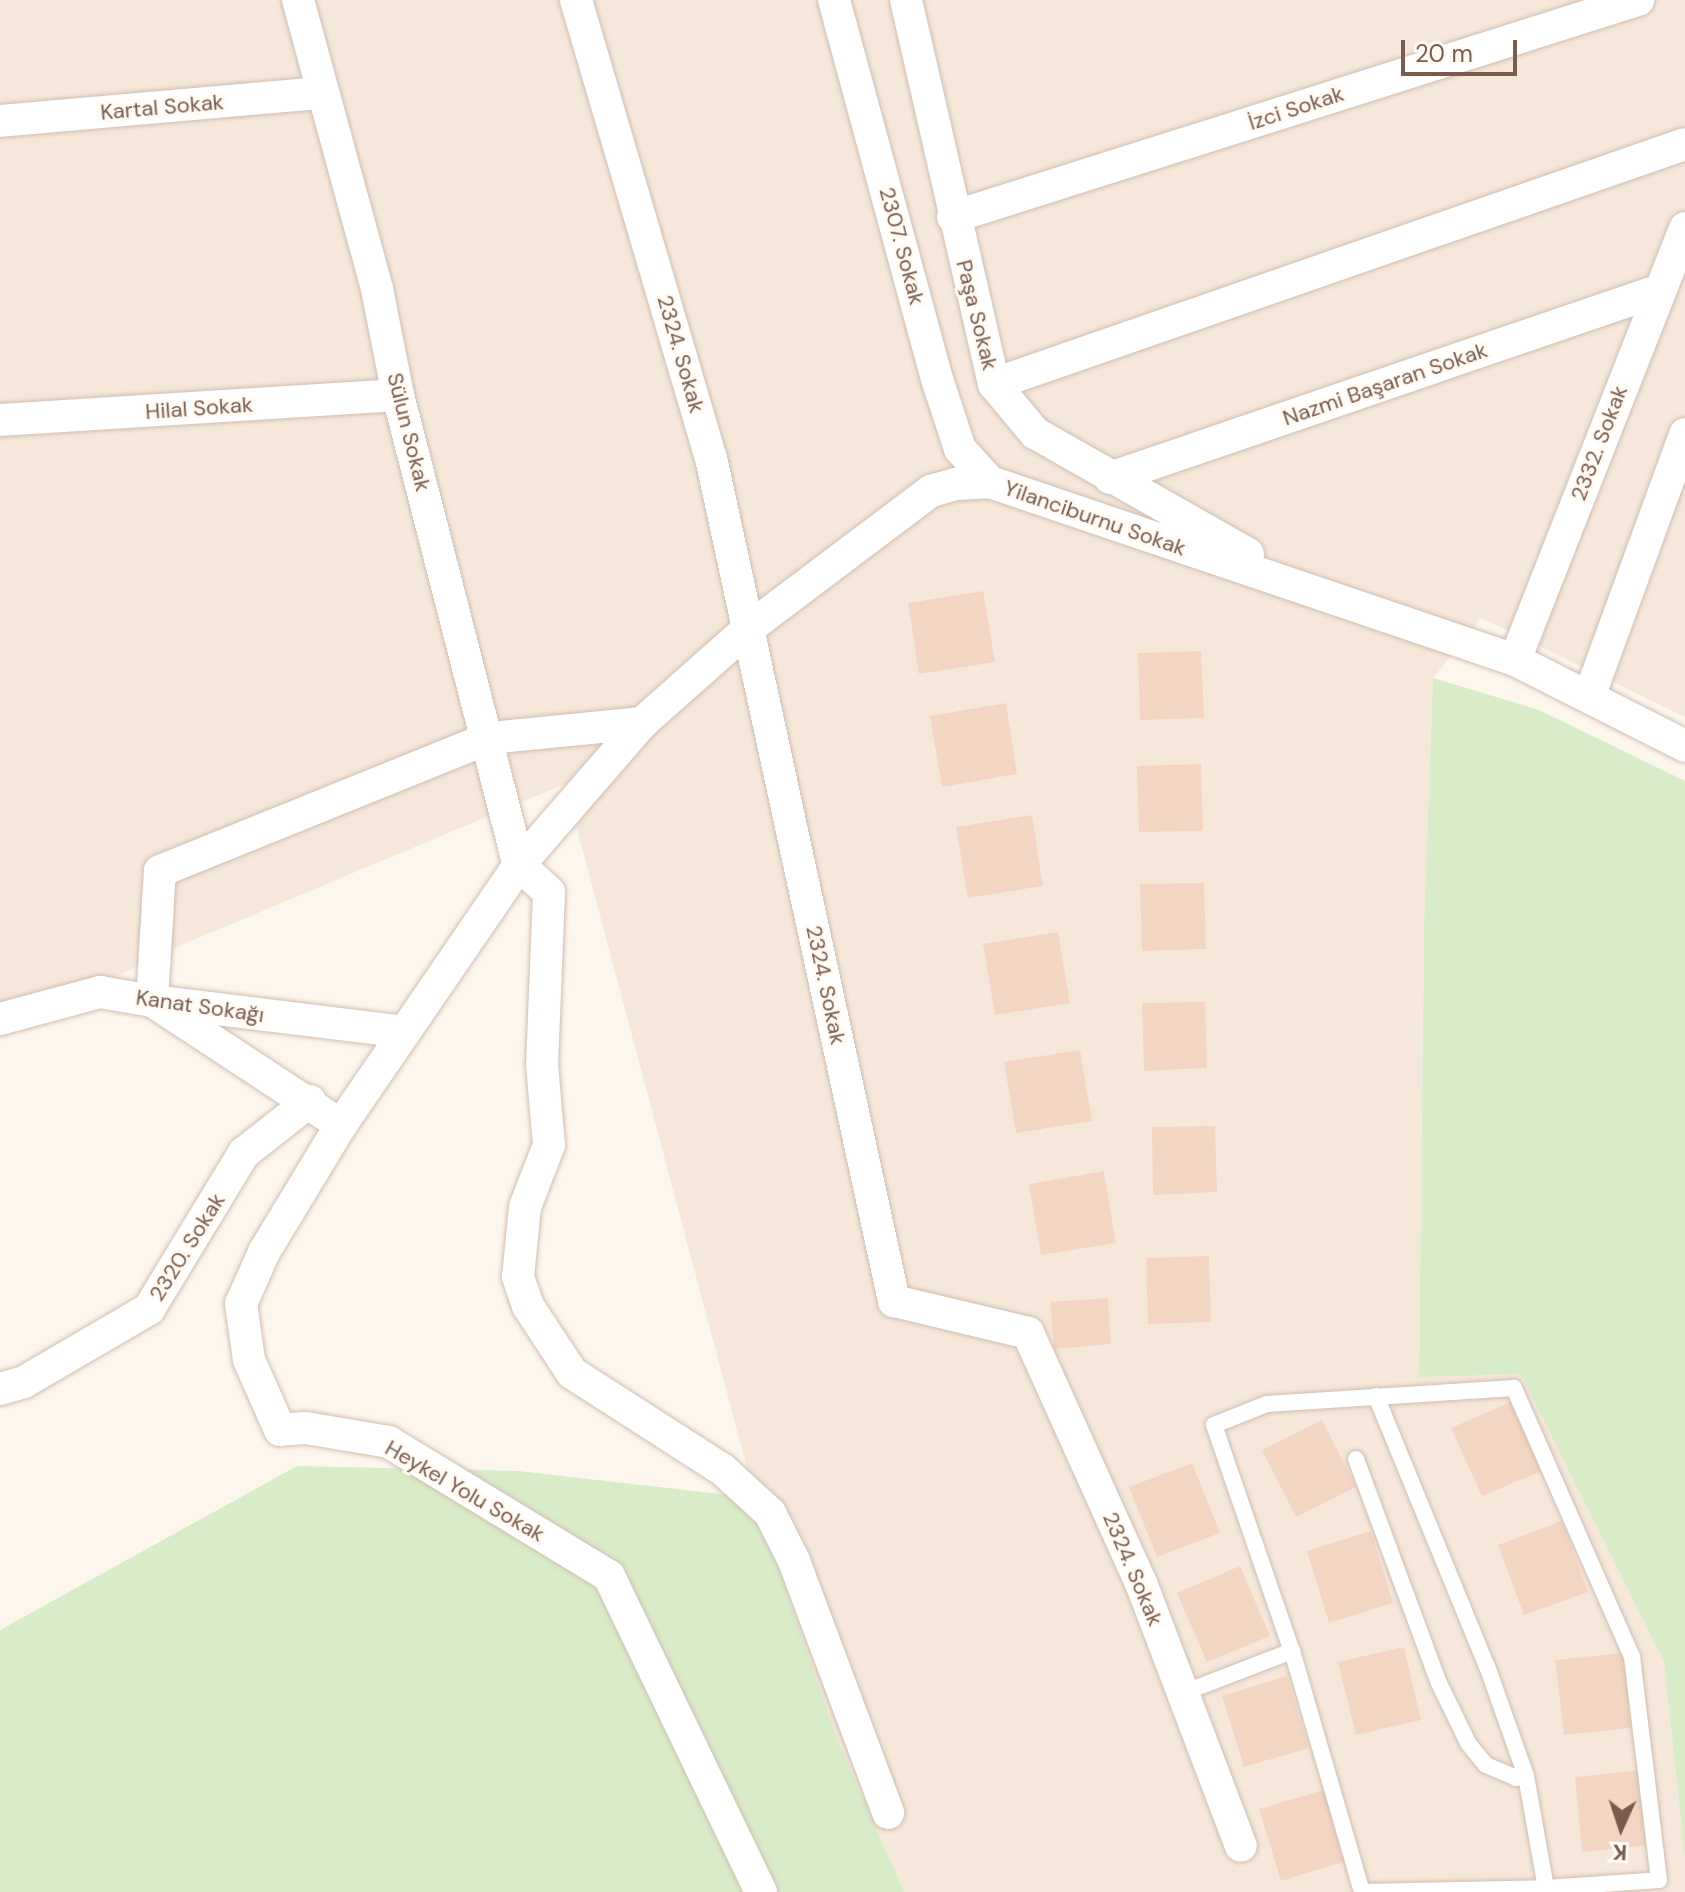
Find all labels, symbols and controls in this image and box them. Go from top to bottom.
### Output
scale bar [1405,24,1521,74]
text: 20 m [1415,38,1473,69]
street label: İzci Sokak [1245,80,1347,136]
street label: Kartal Sokak [99,88,225,126]
street label: 2307. Sokak [874,184,930,308]
street label: Paşa Sokak [951,257,1003,373]
street label: 2324. Sokak [652,292,710,416]
street label: Nazmi Başaran Sokak [1279,337,1491,431]
street label: Sülun Sokak [382,370,436,494]
street label: 2332. Sokak [1565,382,1633,504]
street label: Hilal Sokak [144,391,254,425]
street label: Yilanciburnu Sokak [1000,474,1190,562]
street label: 2324. Sokak [800,923,852,1047]
street label: Kanat Sokağı [134,984,266,1028]
street label: 2320. Sokak [143,1188,231,1306]
street label: Heykel Yolu Sokak [380,1435,550,1547]
street label: 2324. Sokak [1097,1508,1169,1630]
north arrow [1581,1788,1661,1868]
text: K [1612,1838,1628,1867]

